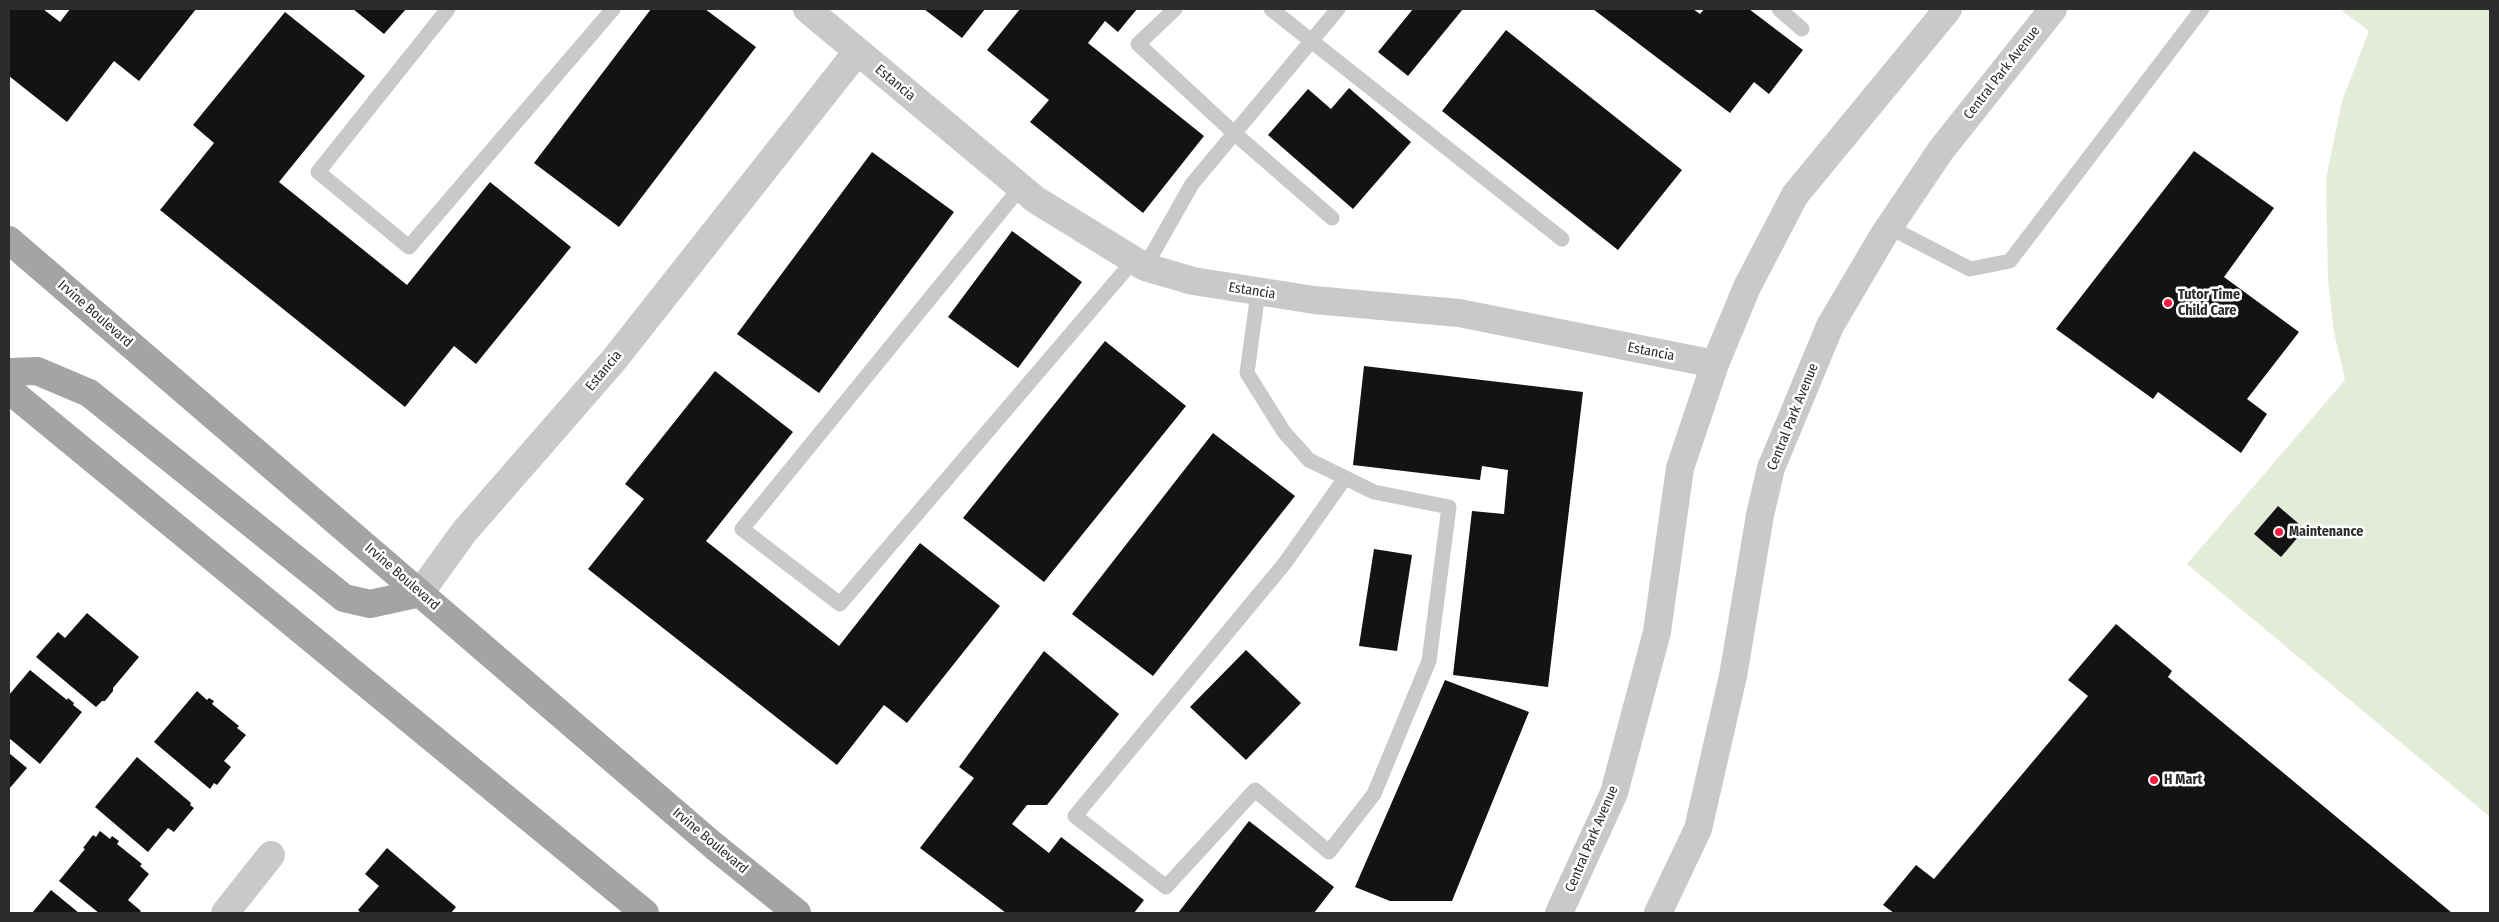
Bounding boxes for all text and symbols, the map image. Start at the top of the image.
street label: Central Park Avenue [1960,23,2044,123]
street label: Estancia [871,61,919,105]
street label: Irvine Boulevard [54,277,136,351]
street label: Estancia [1227,279,1277,303]
place label: Tutor Time Child Care [2178,287,2240,320]
marker: Tutor Time Child Care [2162,297,2174,309]
street label: Estancia [1626,339,1676,365]
street label: Estancia [582,347,626,395]
street label: Central Park Avenue [1764,361,1822,473]
place label: Maintenance [2289,524,2363,540]
marker: Maintenance [2273,526,2285,538]
street label: Irvine Boulevard [361,540,443,614]
place label: H Mart [2164,772,2202,788]
marker: H Mart [2148,774,2160,786]
street label: Central Park Avenue [1562,783,1622,895]
street label: Irvine Boulevard [669,804,751,878]

